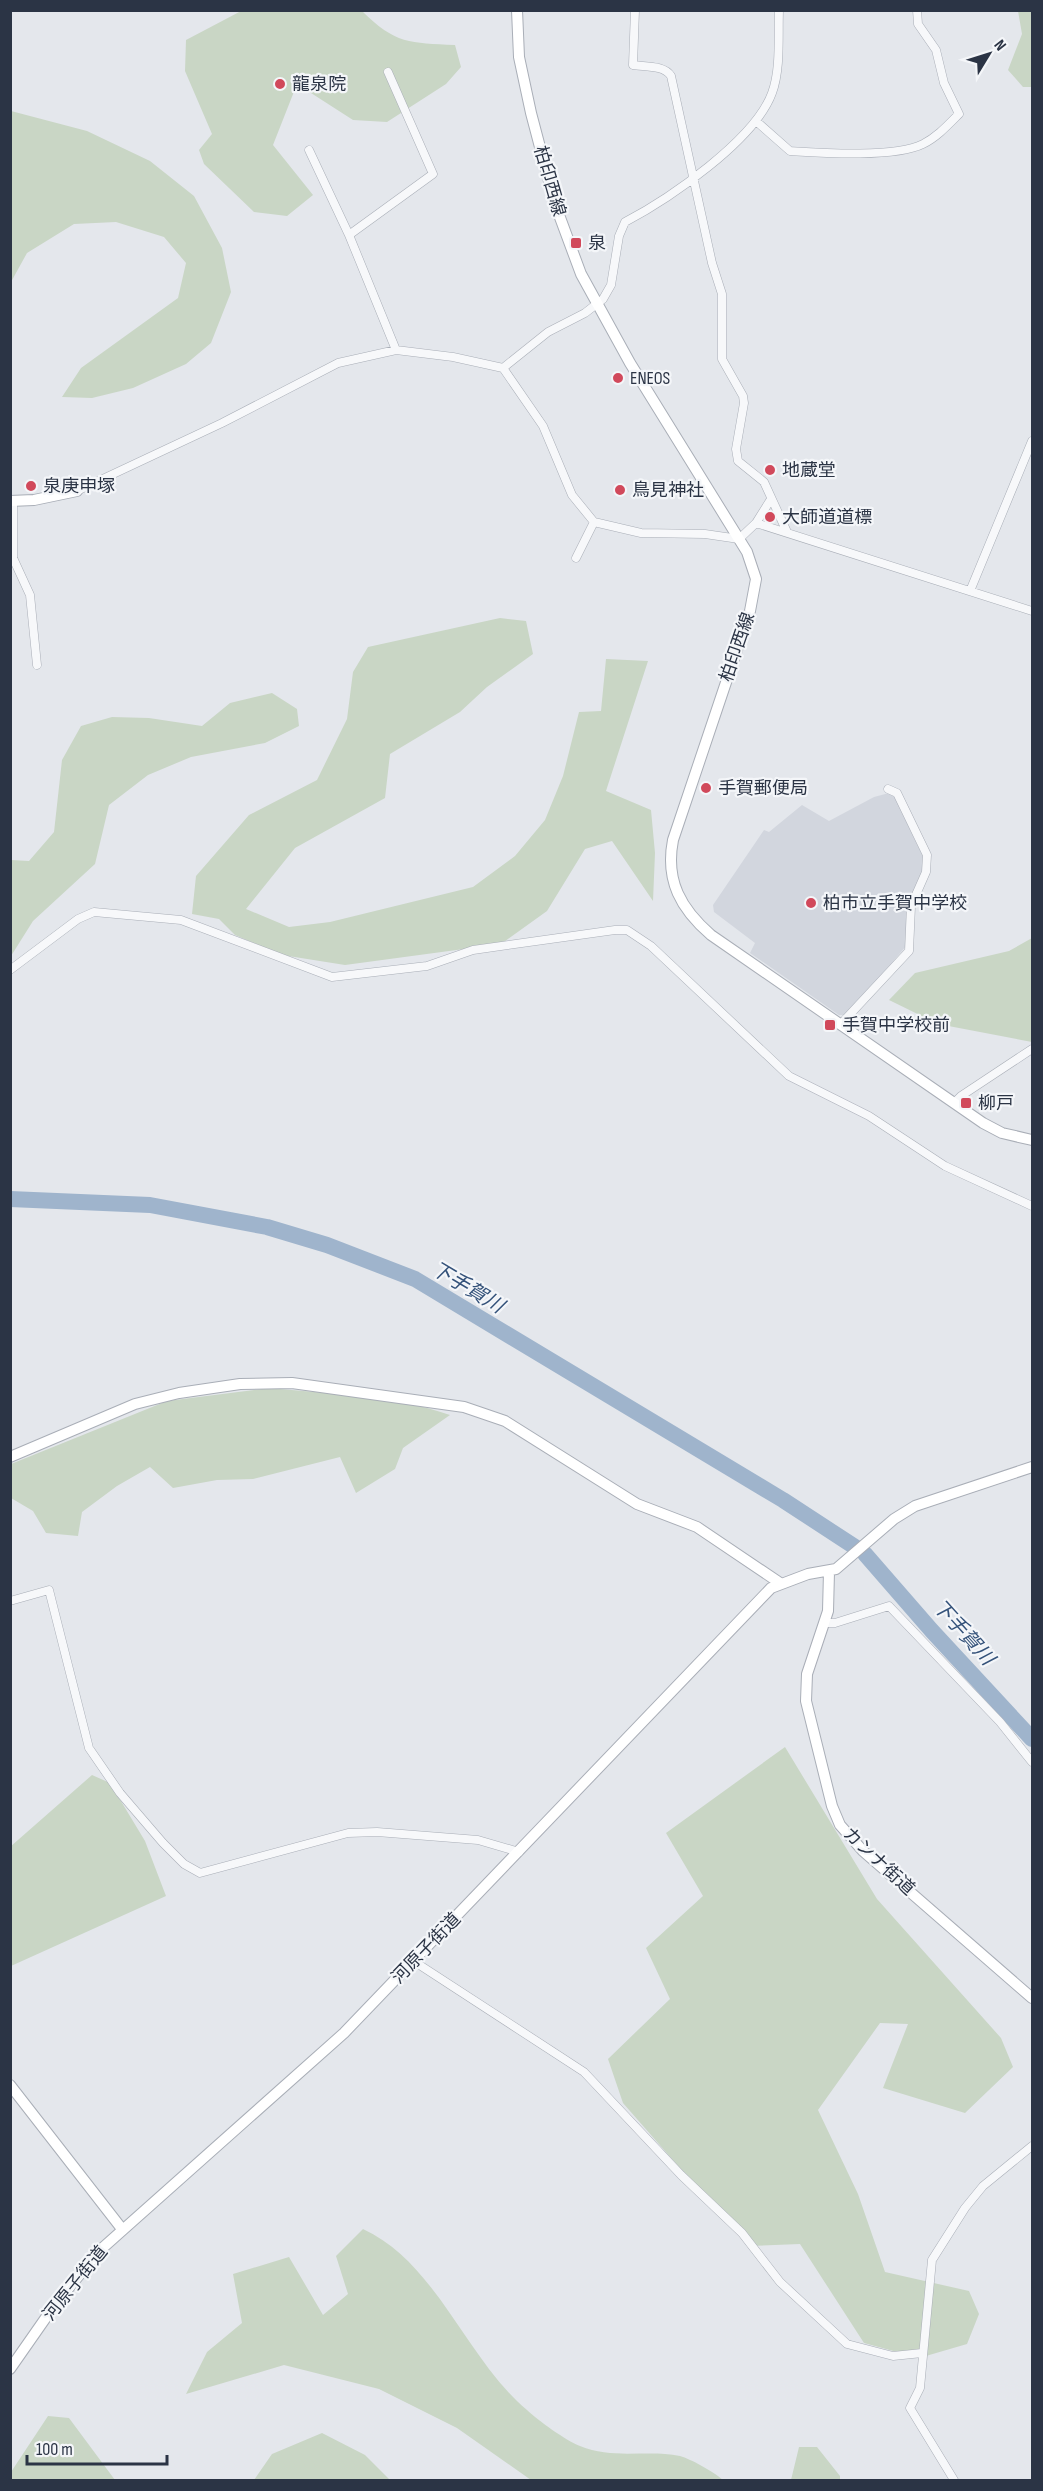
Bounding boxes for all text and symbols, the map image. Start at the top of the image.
north arrow [959,24,1019,84]
text: N [990,36,1010,55]
place label: 龍泉院 [292,74,346,95]
marker: 龍泉院 [273,77,287,91]
street label: 柏印西線 [530,144,570,219]
place label: 泉 [588,233,606,254]
marker: 泉 [569,236,583,250]
place label: ENEOS [630,368,671,389]
marker: ENEOS [611,371,625,385]
place label: 地蔵堂 [782,460,836,481]
marker: 地蔵堂 [763,463,777,477]
place label: 泉庚申塚 [43,476,115,497]
marker: 泉庚申塚 [24,479,38,493]
place label: 鳥見神社 [632,480,704,501]
marker: 鳥見神社 [613,483,627,497]
place label: 大師道道標 [782,507,872,528]
marker: 大師道道標 [763,510,777,524]
street label: 柏印西線 [716,610,759,685]
place label: 手賀郵便局 [718,778,808,799]
marker: 手賀郵便局 [699,781,713,795]
place label: 柏市立手賀中学校 [823,893,967,914]
marker: 柏市立手賀中学校 [804,896,818,910]
place label: 手賀中学校前 [842,1015,950,1036]
marker: 手賀中学校前 [823,1018,837,1032]
place label: 柳戸 [978,1093,1014,1114]
marker: 柳戸 [959,1096,973,1110]
water label: 下手賀川 [427,1257,510,1320]
water label: 下手賀川 [928,1595,1000,1672]
street label: カンナ街道 [839,1823,919,1900]
street label: 河原子街道 [388,1909,465,1988]
street label: 河原子街道 [39,2242,112,2325]
scale bar [27,2428,166,2466]
text: 100 m [36,2439,73,2460]

